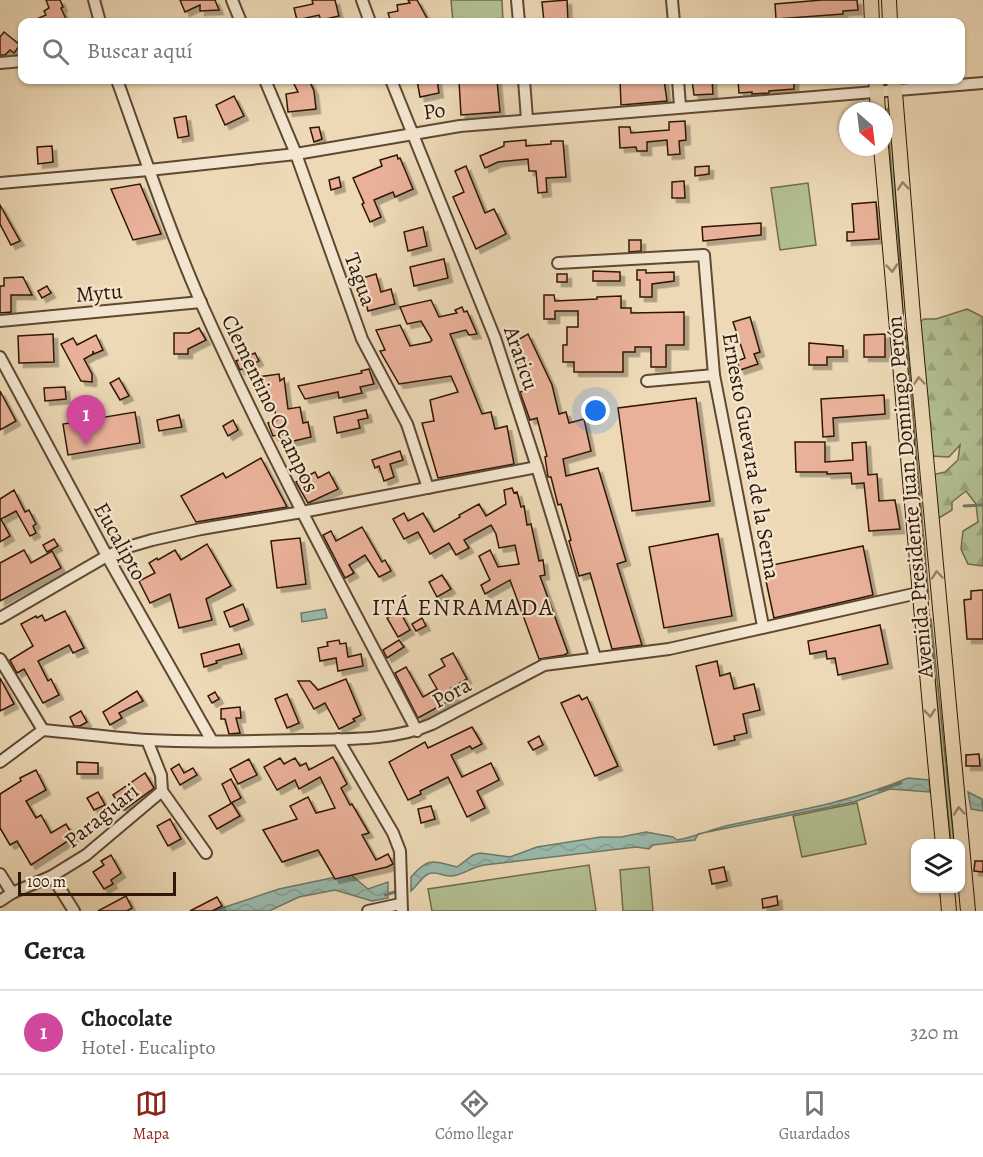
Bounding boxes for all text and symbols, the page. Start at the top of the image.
search box [18,18,965,84]
icon: search [39,35,72,68]
text: Buscar aquí [87,36,193,66]
street label: Po [421,95,447,127]
north arrow [839,102,893,156]
one-way arrow [896,182,909,191]
street label: Tagua [337,249,384,311]
one-way arrow [885,263,898,273]
street label: Mytu [74,276,124,310]
street label: Clementino Ocampos [214,310,326,497]
street label: Avenida Presidente Juan Domingo Perón [879,315,941,680]
street label: Araticu [496,322,546,394]
street label: Ernesto Guevara de la Serna [715,330,788,583]
one-way arrow [913,376,926,385]
pin: 1 [66,396,106,445]
your location [581,396,610,425]
street label: Eucalipto [86,497,154,586]
one-way arrow [931,570,944,579]
district label: ITÁ ENRAMADA [372,591,554,623]
street label: Pora [426,670,477,716]
one-way arrow [923,709,936,718]
street label: Paraguari [58,776,145,855]
one-way arrow [953,806,966,815]
map controls [911,839,965,893]
button: layers [911,839,965,893]
scale bar [18,869,176,896]
text: 100 m [27,871,66,893]
text: Cerca [24,933,86,968]
text: Chocolate [81,1004,172,1034]
text: 1 [40,1019,47,1046]
text: 320 m [910,1019,959,1046]
text: Hotel · Eucalipto [81,1034,215,1061]
tab: Mapa [133,1087,170,1145]
tab: Cómo llegar [435,1087,513,1145]
tab: Guardados [779,1087,850,1145]

